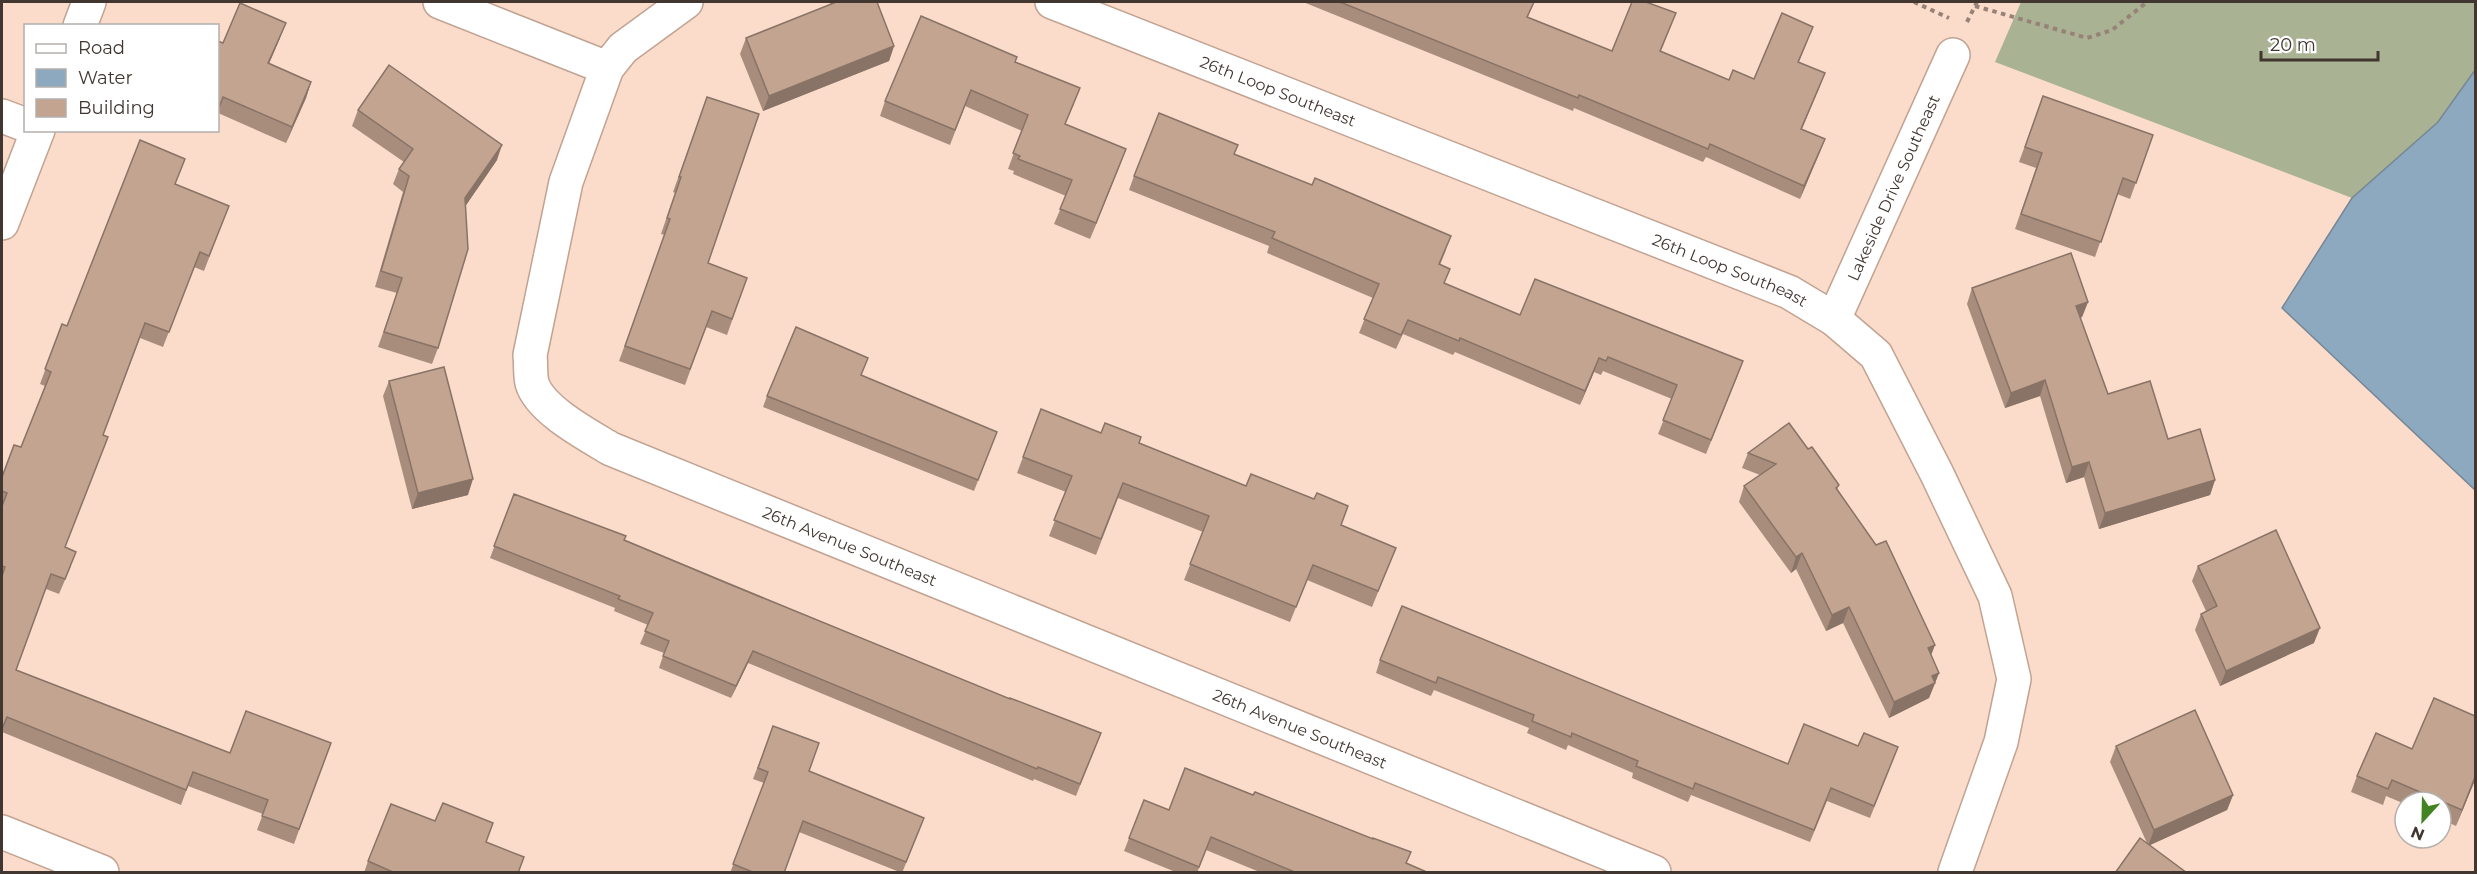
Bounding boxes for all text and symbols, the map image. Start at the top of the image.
legend [24,24,219,132]
scale bar [2261,24,2378,62]
text: 20 m [2270,34,2316,56]
text: Road [78,37,125,59]
street label: 26th Loop Southeast [1197,52,1359,131]
text: Water [78,67,133,89]
street label: Lakeside Drive Southeast [1843,91,1944,284]
text: Building [78,97,155,119]
street label: 26th Loop Southeast [1649,230,1811,311]
street label: 26th Avenue Southeast [760,502,940,590]
street label: 26th Avenue Southeast [1210,685,1390,773]
north arrow [2393,790,2453,850]
text: N [2408,822,2427,845]

